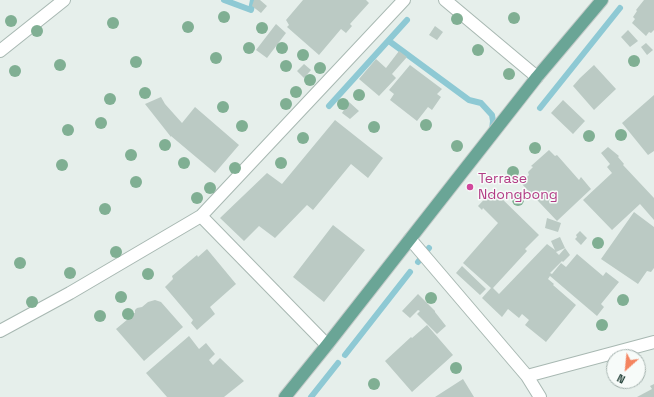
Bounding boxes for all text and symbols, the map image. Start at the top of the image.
place label: Terrase Ndongbong [478,171,558,204]
marker: Terrase Ndongbong [465,182,475,192]
north arrow [606,349,646,389]
text: N [615,371,627,387]

